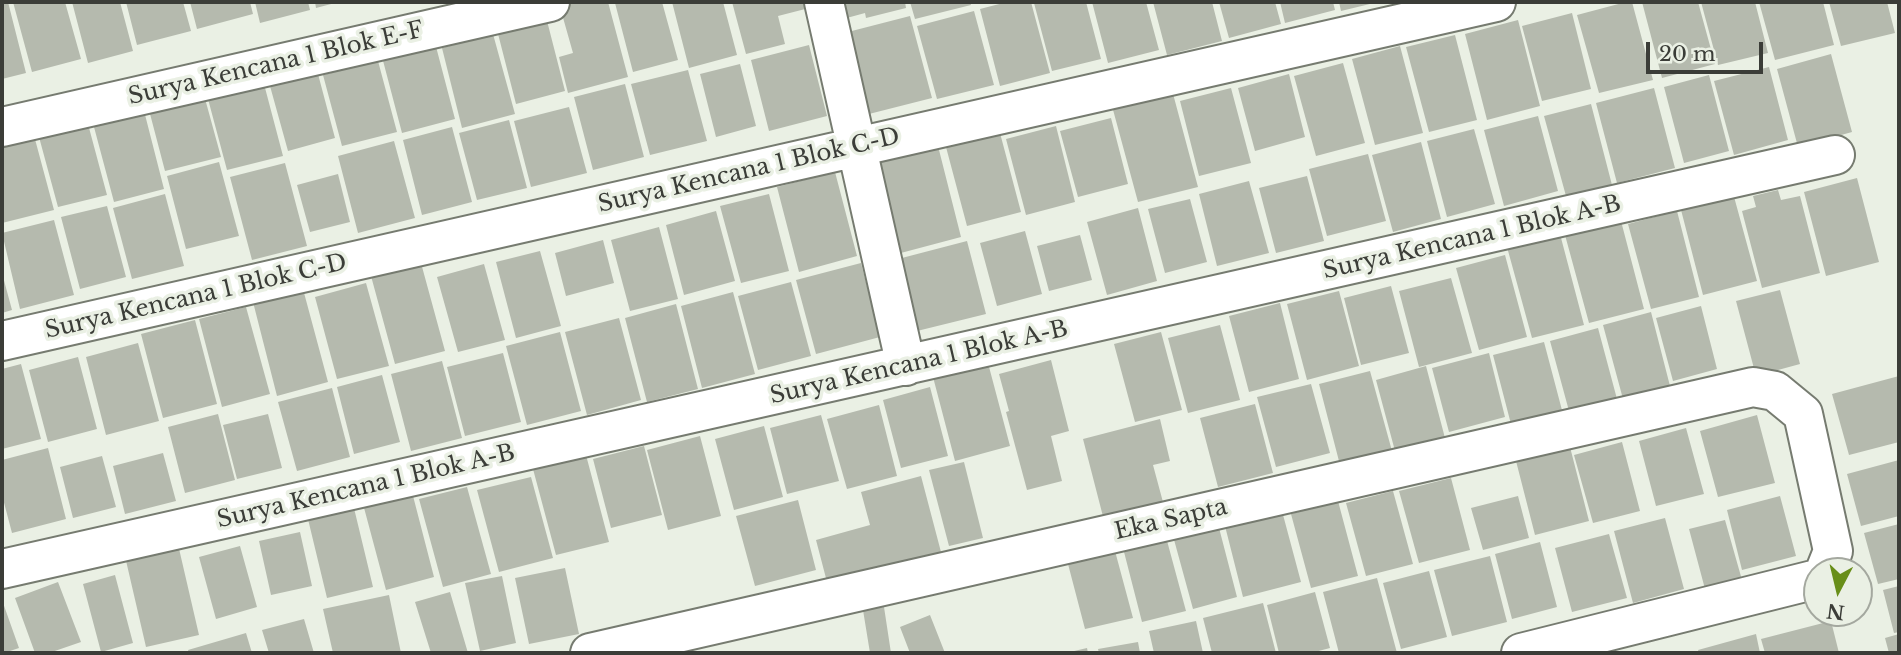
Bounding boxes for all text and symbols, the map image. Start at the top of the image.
street label: Surya Kencana 1 Blok E-F [126,17,426,111]
scale bar [1649,28,1766,72]
text: 20 m [1659,41,1716,67]
street label: Surya Kencana 1 Blok C-D [596,123,902,219]
street label: Surya Kencana 1 Blok A-B [1320,190,1624,286]
street label: Surya Kencana 1 Blok C-D [43,249,349,345]
street label: Surya Kencana 1 Blok A-B [767,315,1071,411]
street label: Surya Kencana 1 Blok A-B [214,439,518,535]
street label: Eka Sapta [1112,494,1230,546]
north arrow [1803,557,1873,627]
text: N [1825,599,1846,624]

